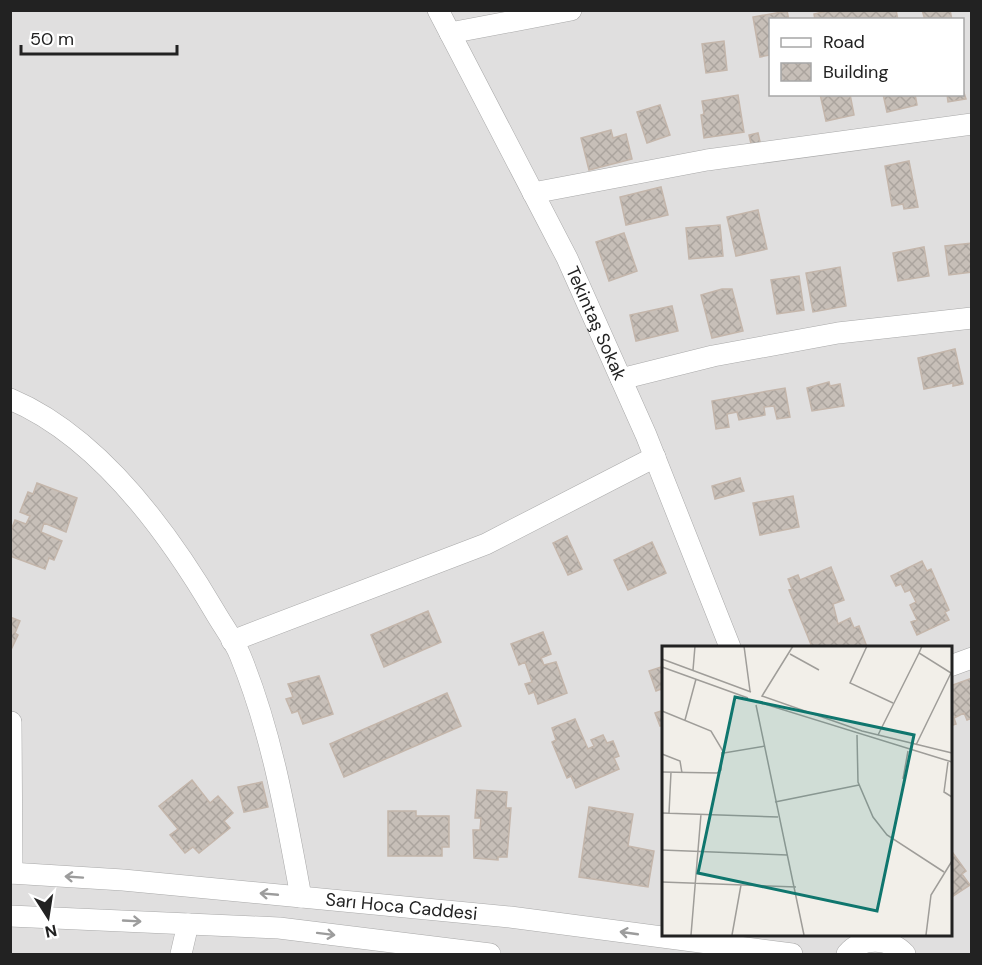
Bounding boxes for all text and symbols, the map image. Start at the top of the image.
scale bar [21,18,177,56]
legend [769,18,964,96]
text: 50 m [30,27,74,51]
text: Road [823,30,865,54]
text: Building [823,60,888,84]
street label: Tekintaş Sokak [560,263,632,384]
inset map [662,646,952,935]
one-way arrow [65,871,85,882]
north arrow [18,887,78,947]
street label: Sarı Hoca Caddesi [324,887,479,926]
one-way arrow [259,888,279,899]
one-way arrow [121,916,141,927]
text: N [43,920,59,943]
one-way arrow [620,927,640,938]
one-way arrow [316,929,336,940]

